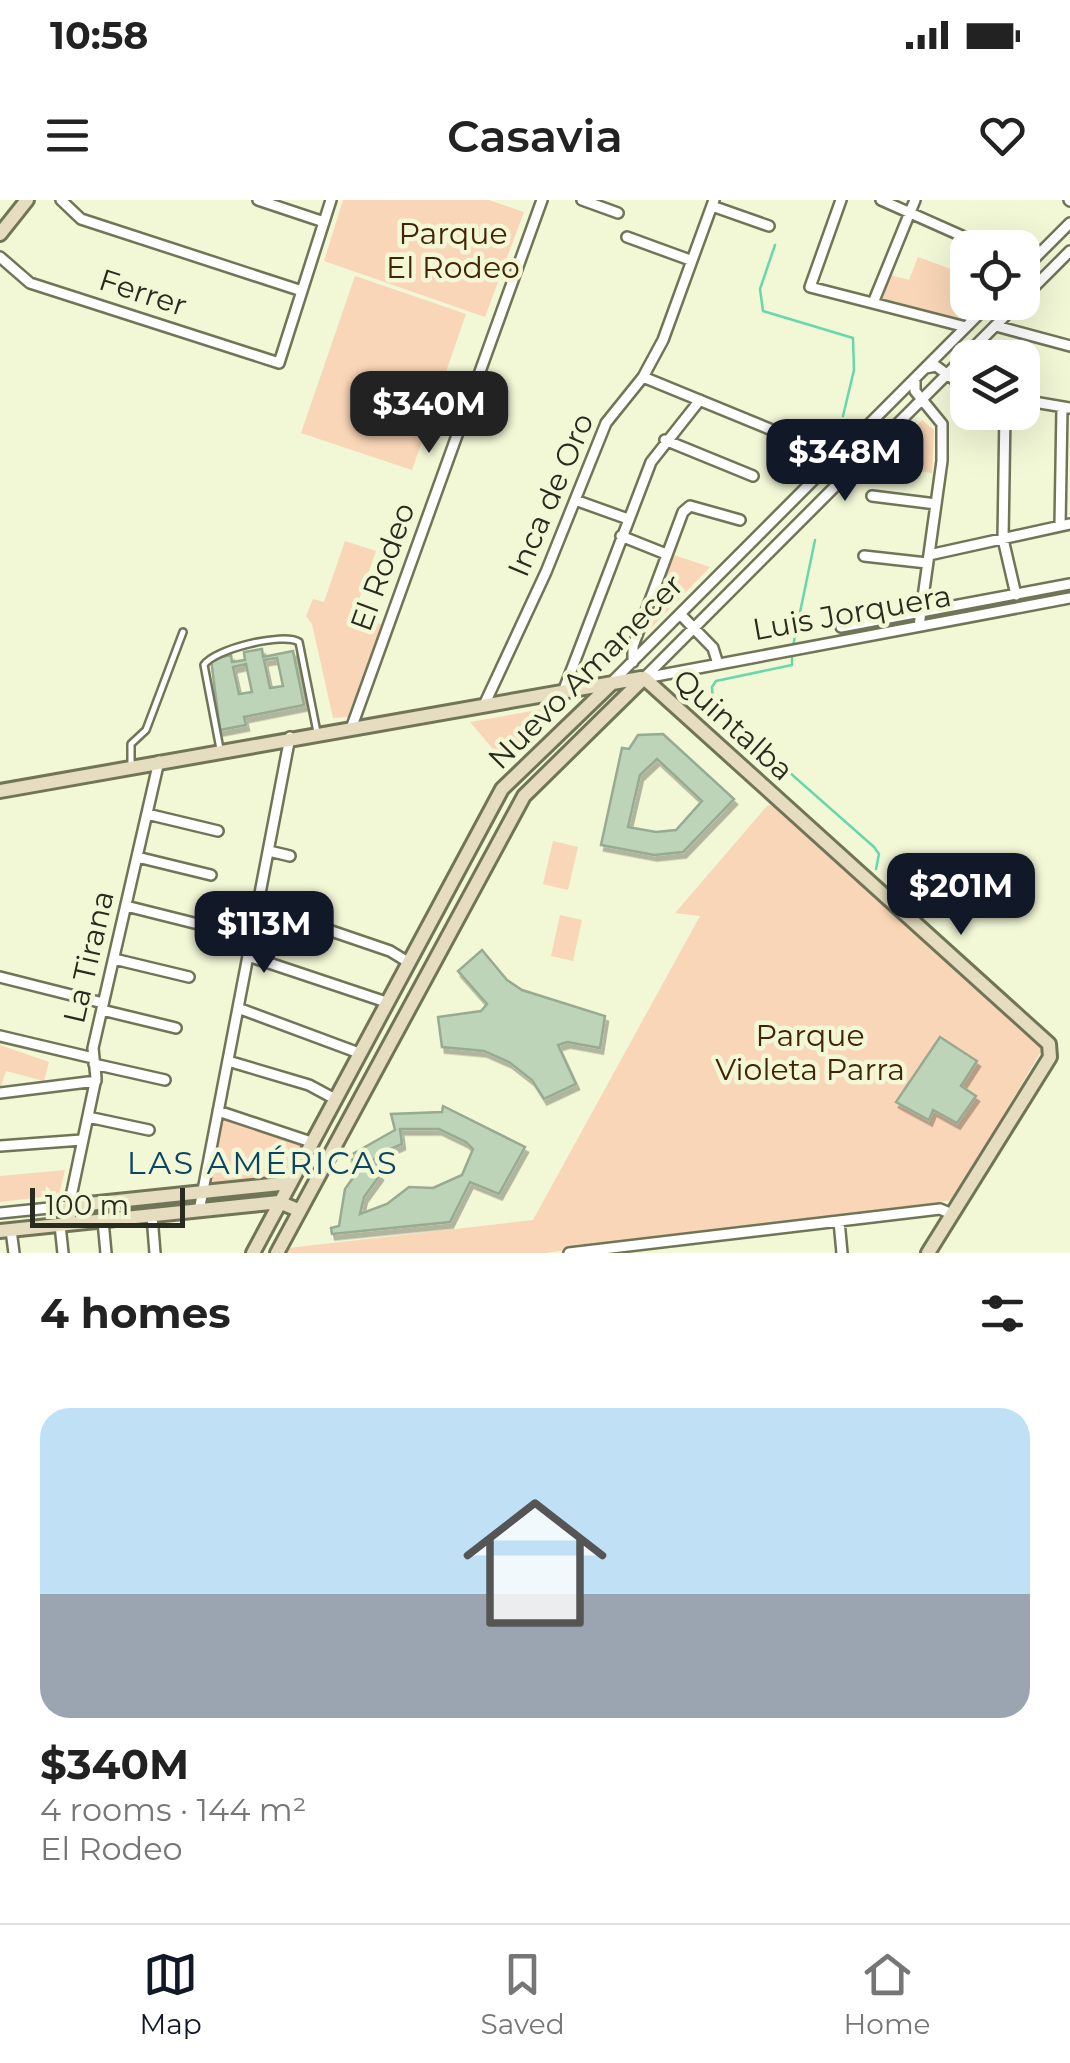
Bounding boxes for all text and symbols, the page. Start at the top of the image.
text: 10:58 [50,12,148,59]
icon: menu [40,108,95,163]
text: Casavia [447,108,623,163]
icon: heart [975,108,1030,163]
park label: Parque El Rodeo [386,215,520,286]
map controls [950,230,1040,430]
button: locate [950,230,1040,320]
street label: Ferrer [95,261,192,324]
button: layers [950,340,1040,430]
pin: $340M [359,371,499,456]
text: $340M [372,384,486,423]
street label: Inca de Oro [500,408,602,582]
pin: $348M [775,419,915,504]
text: $348M [788,432,902,471]
street label: El Rodeo [342,498,423,636]
street label: Nuevo Amanecer [480,566,691,777]
street label: Luis Jorquera [750,577,954,648]
street label: Quintalba [666,661,801,788]
pin: $201M [891,853,1031,938]
text: $201M [909,866,1013,905]
street label: La Tirana [55,887,122,1027]
pin: $113M [194,891,334,976]
text: $113M [217,904,311,943]
park label: Parque Violeta Parra [715,1017,905,1088]
district label: LAS AMÉRICAS [127,1143,399,1182]
scale bar [30,1183,185,1228]
text: 100 m [45,1188,129,1222]
icon: filters [975,1286,1030,1341]
text: 4 homes [40,1287,231,1339]
icon: home [445,1473,625,1653]
text: $340M [40,1738,189,1790]
text: 4 rooms · 144 m² [40,1790,306,1829]
text: El Rodeo [40,1829,183,1868]
tab: Map [139,1947,202,2041]
tab: Saved [481,1947,565,2041]
tab: Home [844,1947,931,2041]

